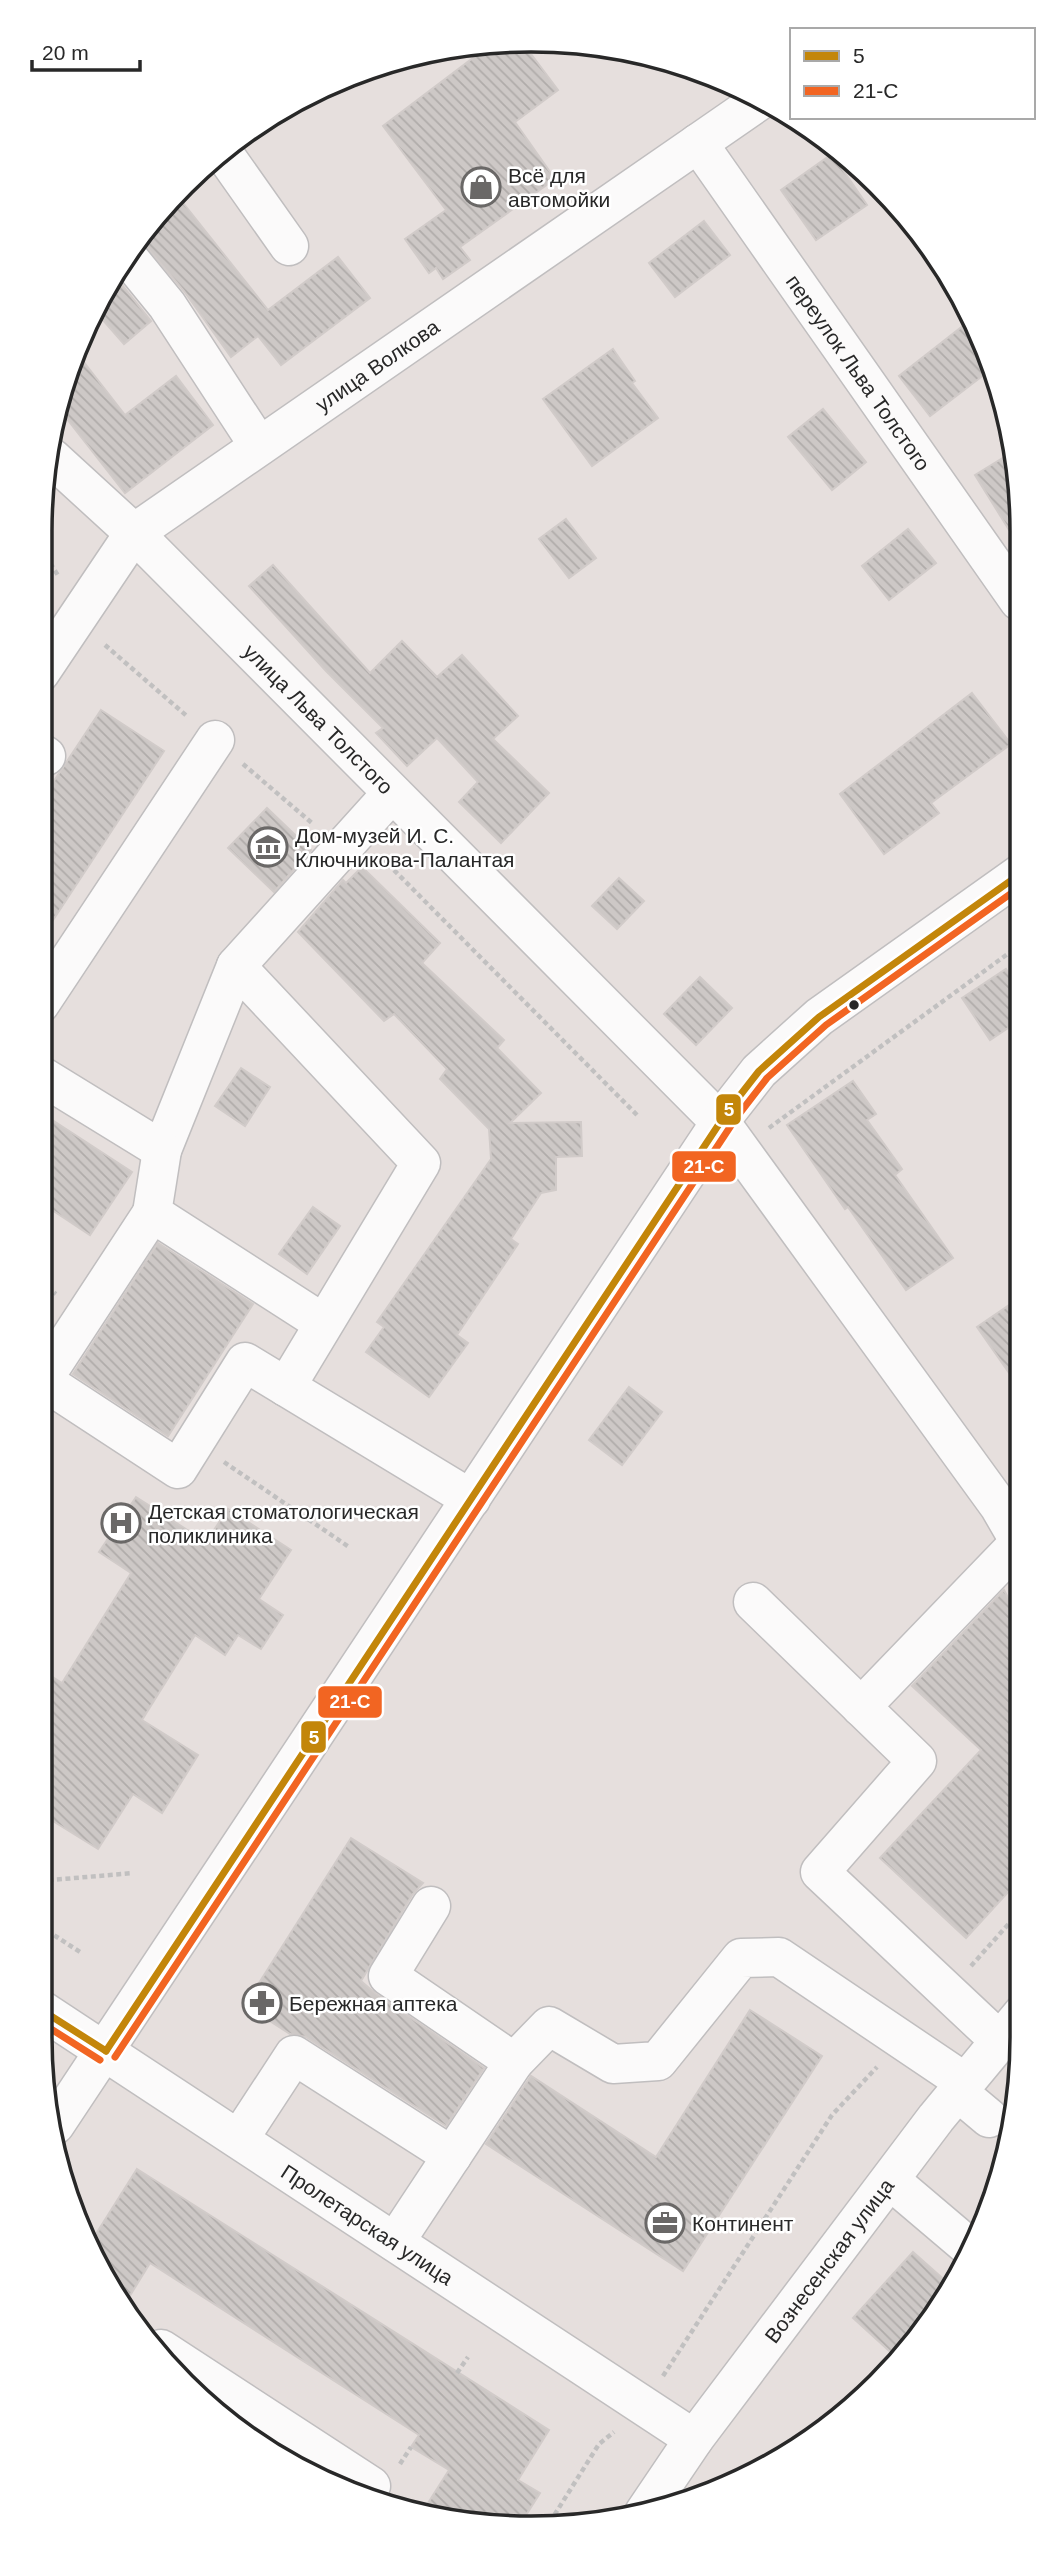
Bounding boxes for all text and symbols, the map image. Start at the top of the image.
scale bar [32,28,140,72]
legend [790,28,1035,119]
text: 20 m [42,41,89,64]
text: 5 [853,44,865,67]
text: 21-С [853,79,899,102]
place label: Всё для автомойки [508,164,610,211]
shop icon: Всё для автомойки [460,166,502,208]
street label: переулок Льва Толстого [782,270,935,475]
street label: улица Волкова [311,314,443,416]
street label: улица Льва Толстого [239,639,398,798]
place label: Дом-музей И. С. Ключникова-Палантая [295,824,514,871]
museum icon: Дом-музей И. С. Ключникова-Палантая [247,826,289,868]
unlabelled marker [847,998,861,1012]
line badge: 5 [715,1093,742,1126]
text: 5 [724,1099,735,1120]
line badge: 21-С [671,1150,737,1183]
text: 21-С [683,1156,725,1177]
place label: Детская стоматологическая поликлиника [148,1500,419,1547]
hospital icon: Детская стоматологическая поликлиника [100,1502,142,1544]
line badge: 21-С [317,1685,383,1719]
text: 21-С [329,1691,371,1712]
line badge: 5 [300,1720,327,1754]
text: 5 [309,1727,320,1748]
pharmacy icon: Бережная аптека [241,1982,283,2024]
place label: Бережная аптека [289,1992,458,2015]
street label: Пролетарская улица [277,2160,458,2289]
street label: Вознесенская улица [760,2174,898,2347]
office icon: Континент [644,2202,686,2244]
place label: Континент [692,2212,794,2235]

